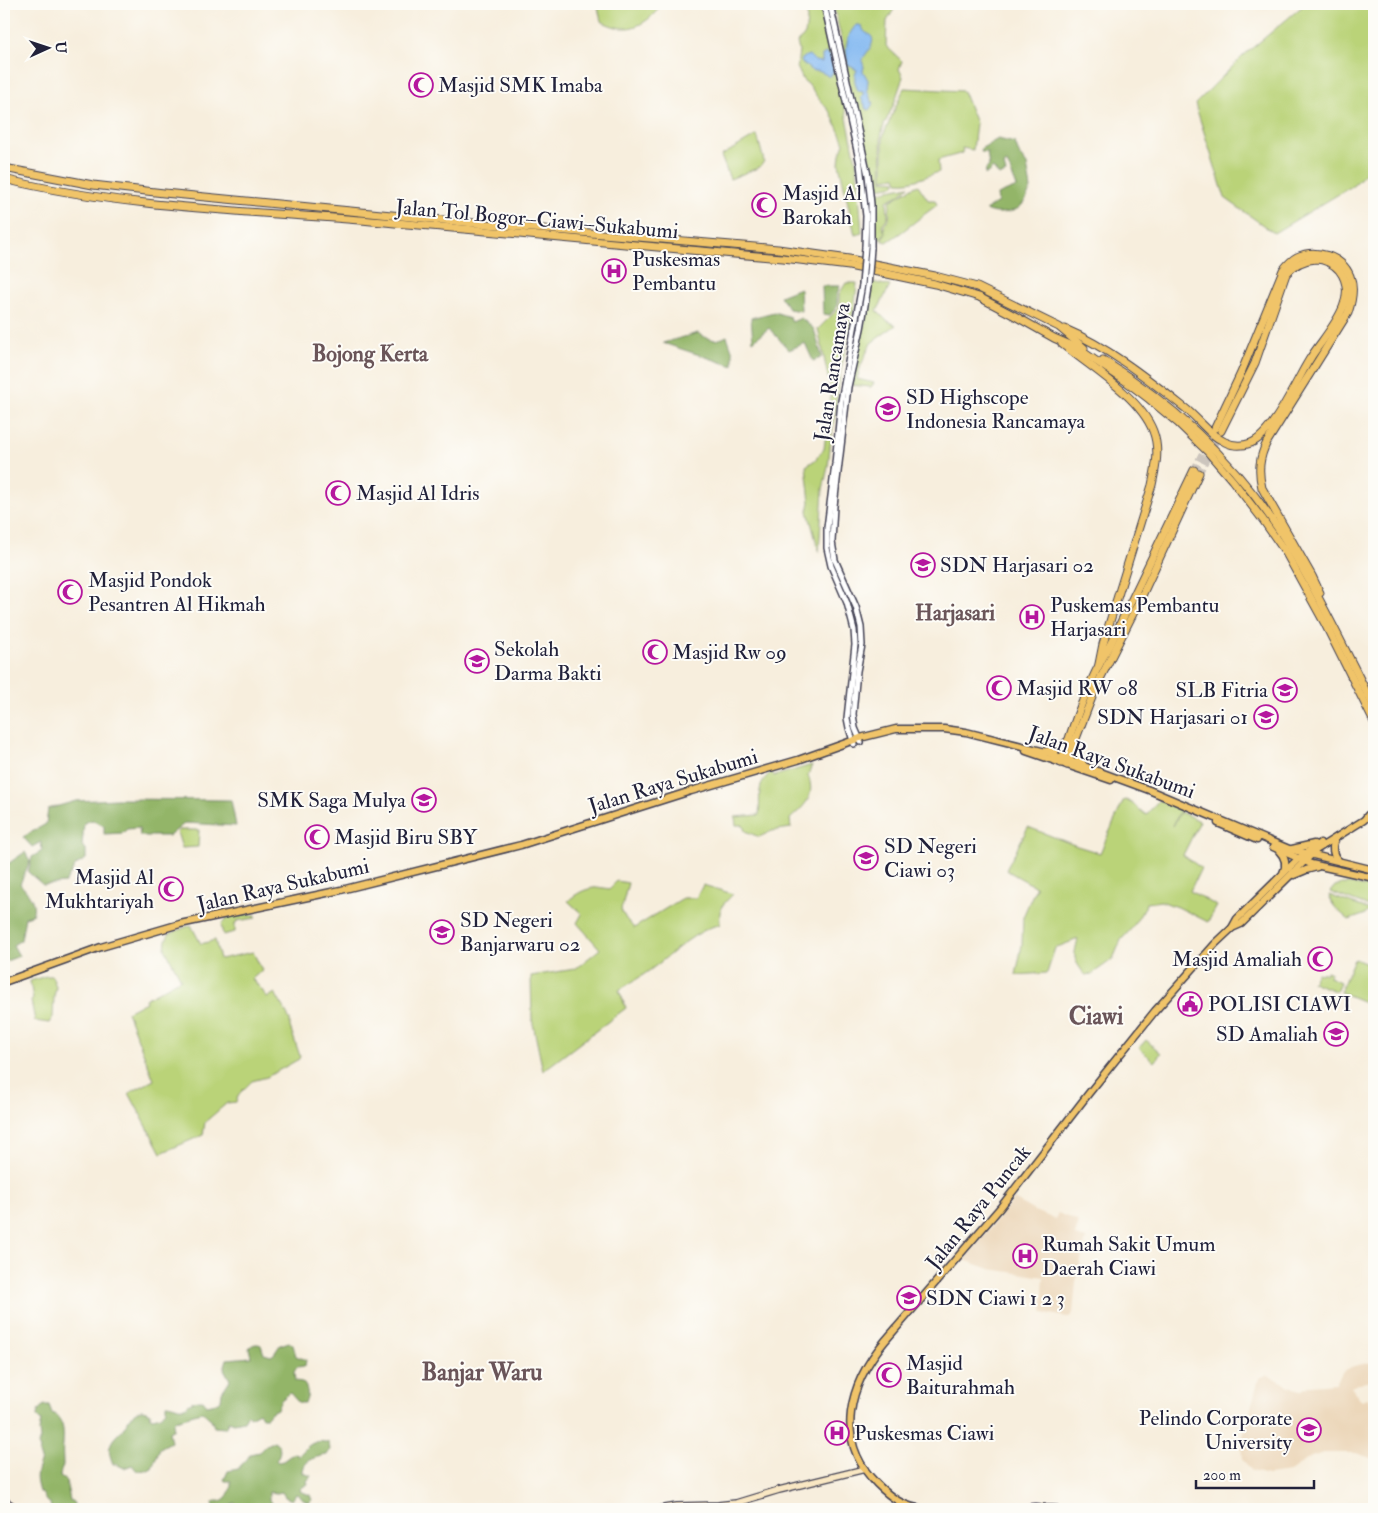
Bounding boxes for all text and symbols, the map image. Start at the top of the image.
north arrow [22,22,72,72]
text: U [52,41,69,54]
mosque icon: Masjid SMK Imaba [408,72,434,98]
place label: Masjid SMK Imaba [438,72,603,99]
place label: Masjid Al Barokah [782,180,862,231]
mosque icon: Masjid Al Barokah [751,192,777,218]
street label: Jalan Tol Bogor–Ciawi–Sukabumi [393,194,680,245]
place label: Puskesmas Pembantu [632,246,720,297]
hospital icon: Puskesmas Pembantu [601,258,627,284]
street label: Jalan Rancamaya [808,300,857,444]
district label: Bojong Kerta [312,340,429,369]
place label: SD Highscope Indonesia Rancamaya [906,384,1086,435]
school or university icon: SD Highscope Indonesia Rancamaya [875,396,901,422]
mosque icon: Masjid Al Idris [325,480,351,506]
place label: Masjid Al Idris [356,480,480,507]
school or university icon: SDN Harjasari 02 [910,552,936,578]
place label: SDN Harjasari 02 [940,552,1094,579]
place label: Masjid Pondok Pesantren Al Hikmah [88,567,266,618]
mosque icon: Masjid Pondok Pesantren Al Hikmah [57,579,83,605]
place label: Puskemas Pembantu Harjasari [1050,592,1220,643]
district label: Harjasari [915,599,995,627]
hospital icon: Puskemas Pembantu Harjasari [1019,604,1045,630]
place label: Sekolah Darma Bakti [494,636,602,687]
mosque icon: Masjid Rw 09 [642,639,668,665]
place label: Masjid Rw 09 [672,639,787,666]
school or university icon: Sekolah Darma Bakti [464,648,490,674]
mosque icon: Masjid RW 08 [986,675,1012,701]
place label: Masjid RW 08 [1016,675,1138,702]
place label: SLB Fitria [1176,677,1268,704]
school or university icon: SLB Fitria [1272,677,1298,703]
place label: SDN Harjasari 01 [1097,704,1248,731]
school or university icon: SDN Harjasari 01 [1253,704,1279,730]
street label: Jalan Raya Sukabumi [1024,719,1199,805]
street label: Jalan Raya Sukabumi [584,743,761,820]
place label: SMK Saga Mulya [257,787,406,814]
school or university icon: SMK Saga Mulya [411,787,437,813]
mosque icon: Masjid Biru SBY [304,824,330,850]
place label: Masjid Biru SBY [334,824,478,851]
place label: SD Negeri Ciawi 03 [884,833,977,884]
school or university icon: SD Negeri Ciawi 03 [853,845,879,871]
street label: Jalan Raya Sukabumi [194,852,372,919]
place label: Masjid Al Mukhtariyah [45,864,155,915]
mosque icon: Masjid Al Mukhtariyah [158,876,184,902]
place label: SD Negeri Banjarwaru 02 [460,907,581,958]
school or university icon: SD Negeri Banjarwaru 02 [429,919,455,945]
place label: Masjid Amaliah [1172,946,1302,973]
mosque icon: Masjid Amaliah [1307,946,1333,972]
public building icon: POLISI CIAWI [1177,991,1203,1017]
place label: POLISI CIAWI [1208,991,1351,1018]
district label: Ciawi [1069,1001,1124,1032]
place label: SD Amaliah [1216,1021,1318,1048]
school or university icon: SD Amaliah [1323,1021,1349,1047]
street label: Jalan Raya Puncak [919,1139,1037,1276]
place label: Rumah Sakit Umum Daerah Ciawi [1042,1231,1215,1282]
hospital icon: Rumah Sakit Umum Daerah Ciawi [1012,1243,1038,1269]
school or university icon: SDN Ciawi 1 2 3 [896,1285,922,1311]
place label: SDN Ciawi 1 2 3 [926,1285,1065,1312]
place label: Masjid Baiturahmah [906,1350,1015,1401]
district label: Banjar Waru [422,1357,543,1388]
mosque icon: Masjid Baiturahmah [876,1362,902,1388]
place label: Pelindo Corporate University [1139,1405,1293,1456]
school or university icon: Pelindo Corporate University [1296,1417,1322,1443]
hospital icon: Puskesmas Ciawi [824,1420,850,1446]
place label: Puskesmas Ciawi [854,1420,995,1447]
scale bar [1196,1458,1313,1490]
text: 200 m [1203,1466,1241,1485]

